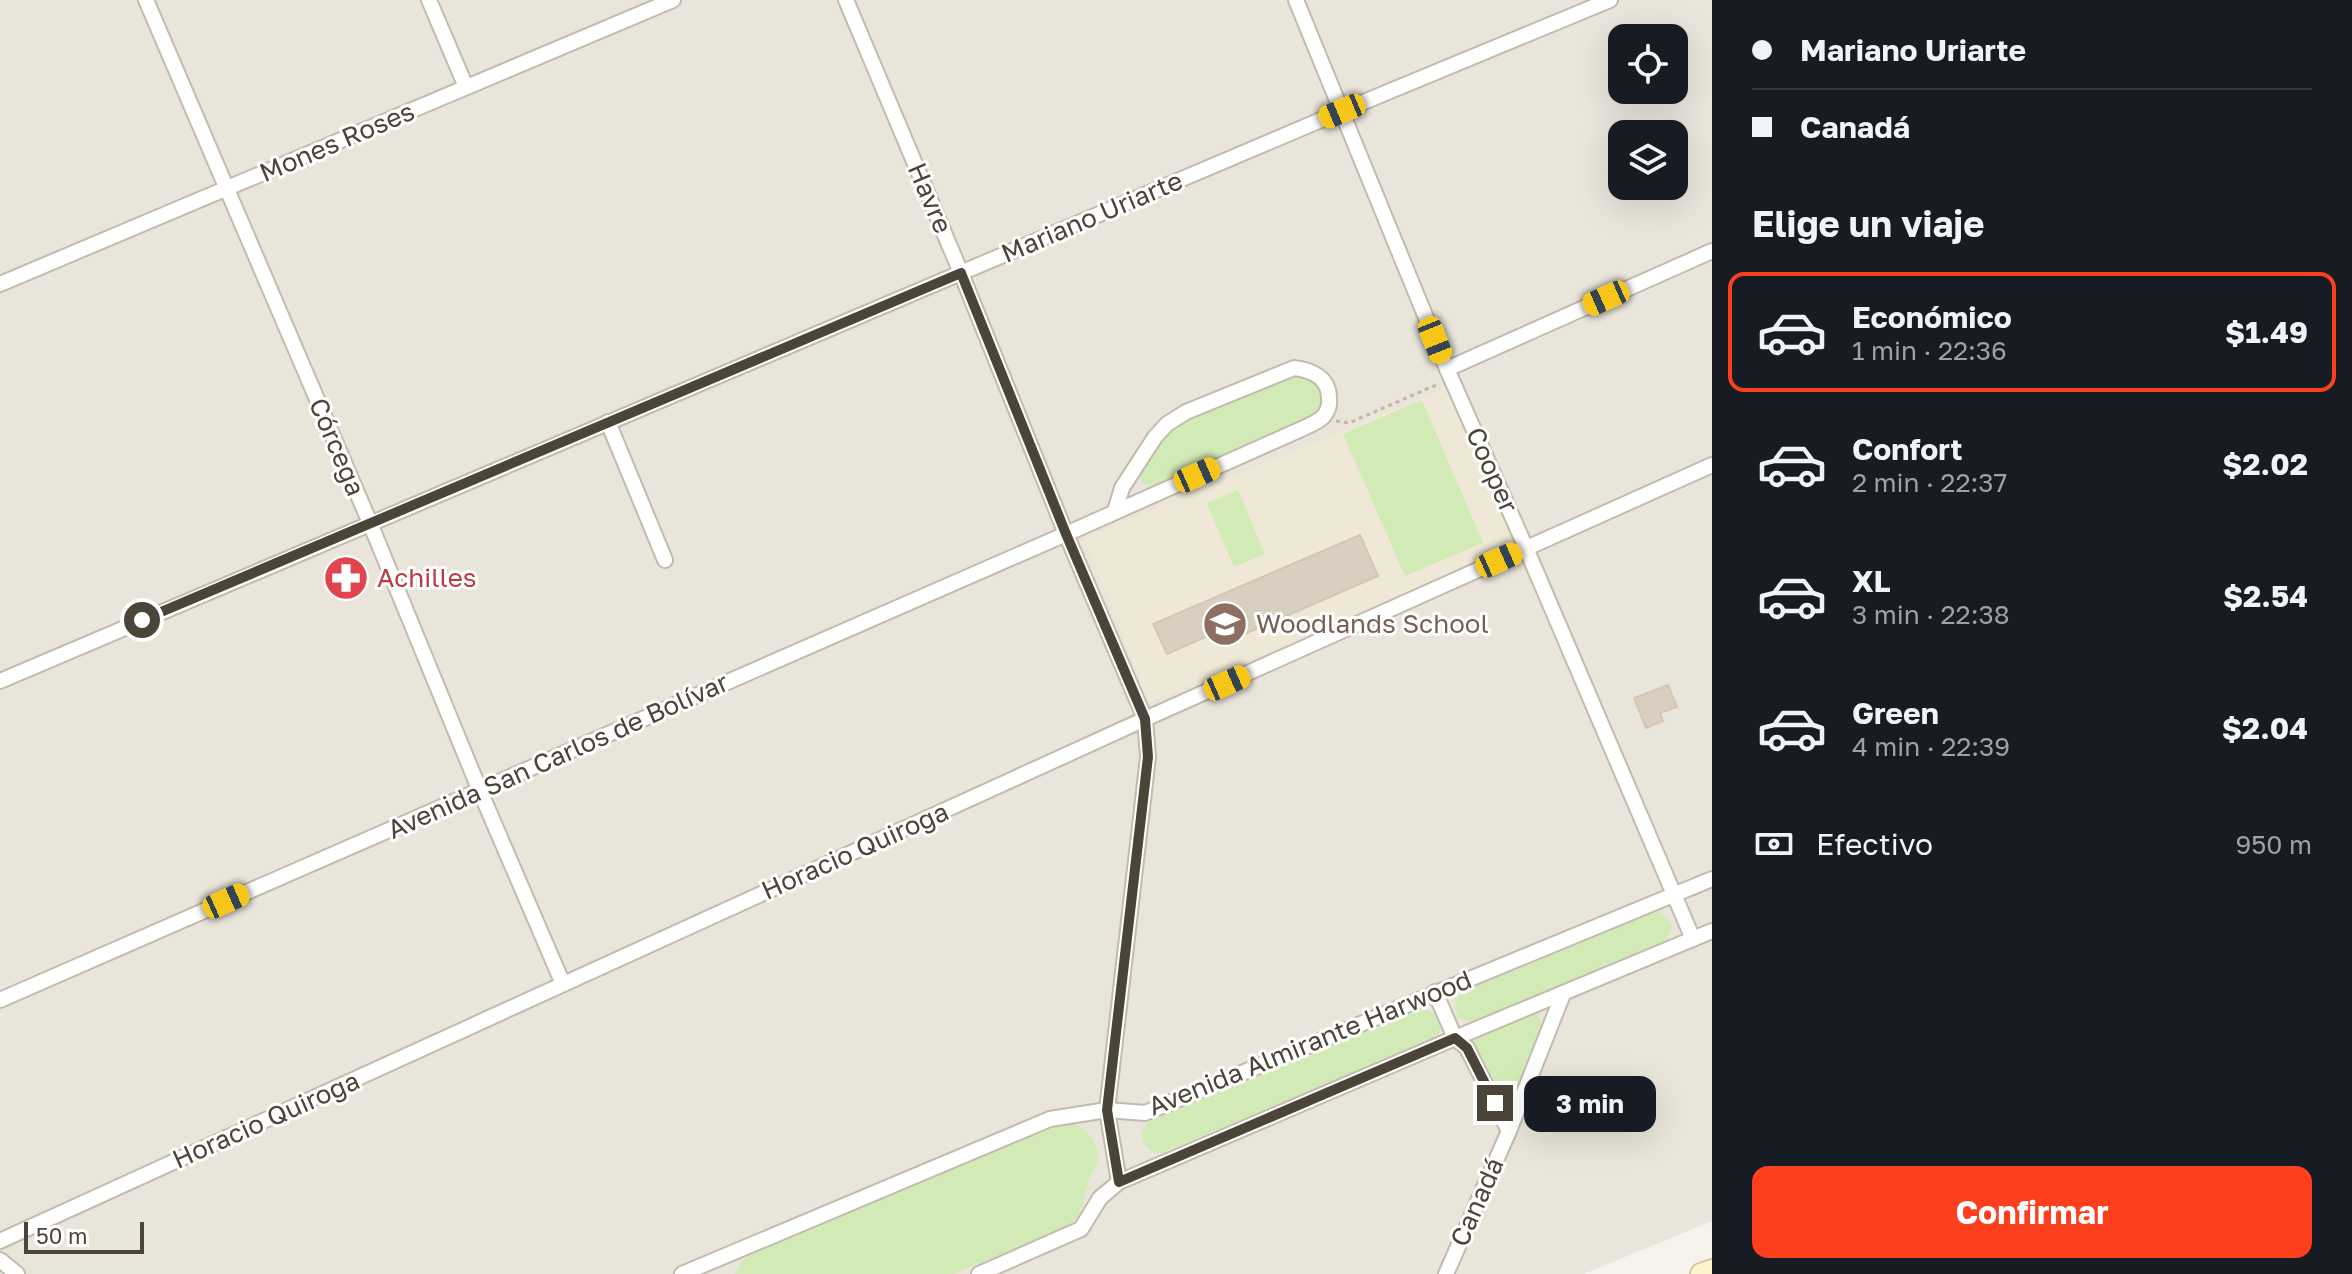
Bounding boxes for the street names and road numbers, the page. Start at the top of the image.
street label: Mones Roses [255,95,419,188]
street label: Havre [902,158,959,238]
street label: Mariano Uriarte [997,164,1187,269]
street label: Córcega [303,393,372,500]
street label: Cooper [1460,422,1525,517]
street label: Avenida San Carlos de Bolívar [383,666,733,845]
street label: Horacio Quiroga [757,795,953,906]
street label: Avenida Almirante Harwood [1144,963,1476,1122]
street label: Horacio Quiroga [168,1064,364,1175]
street label: Canadá [1443,1153,1510,1251]

